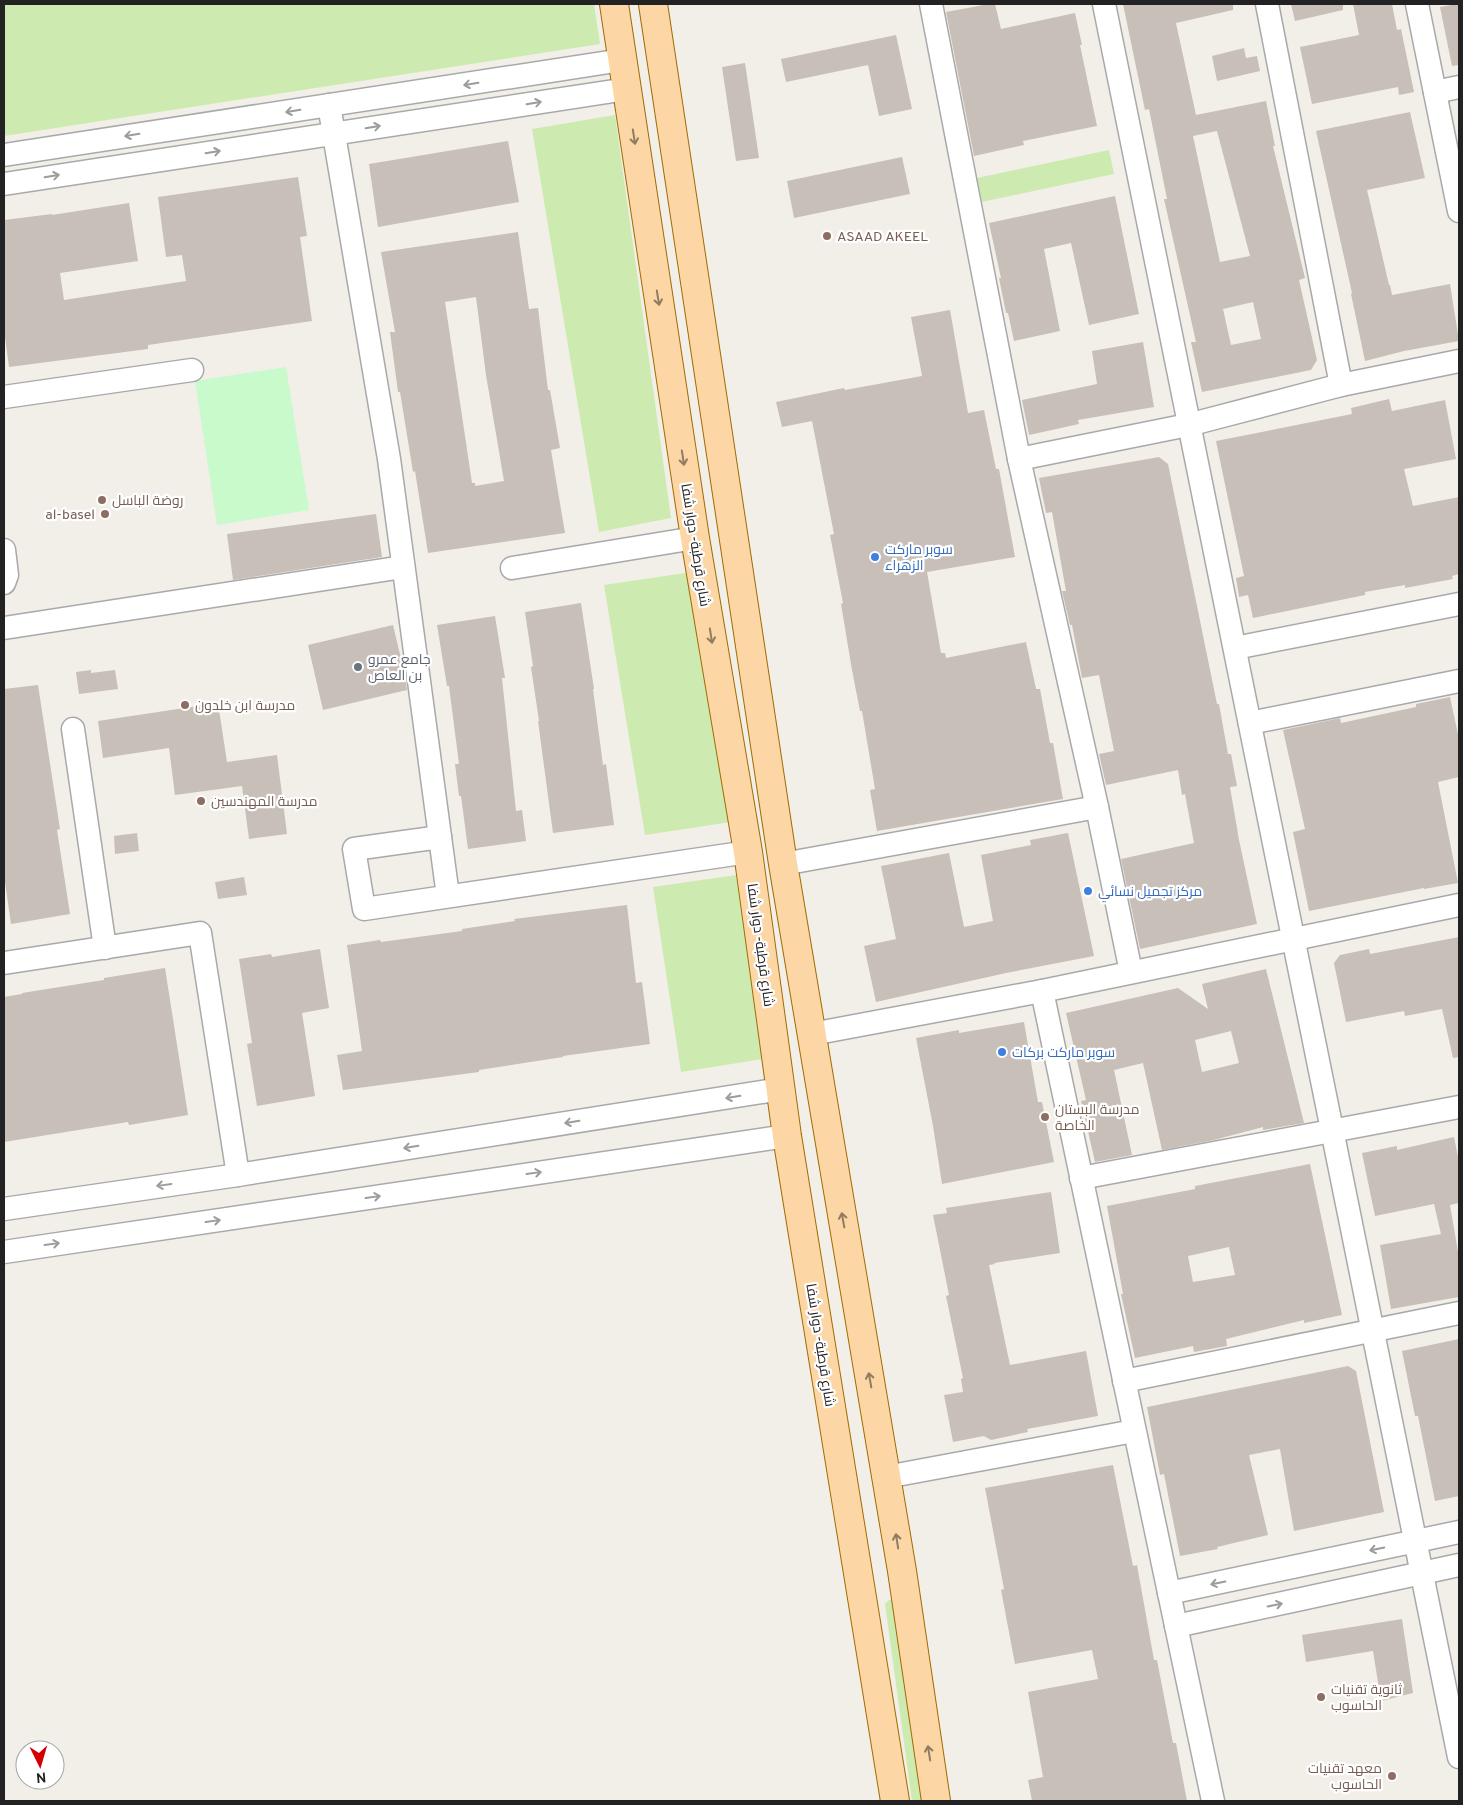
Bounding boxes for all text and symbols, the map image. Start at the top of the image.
one-way arrow [463,79,479,89]
one-way arrow [526,98,542,108]
one-way arrow [285,106,301,116]
one-way arrow [365,122,381,132]
one-way arrow [629,129,639,145]
one-way arrow [124,131,140,141]
one-way arrow [204,147,220,157]
one-way arrow [44,171,60,181]
place label: ASAAD AKEEL [837,229,928,246]
marker: ASAAD AKEEL [821,230,833,242]
one-way arrow [654,289,664,305]
one-way arrow [678,450,688,466]
street label: شارع قرطبة- دوار شفا [676,482,713,608]
place label: روضة الباسل [112,493,183,510]
marker: روضة الباسل [96,494,108,506]
place label: al-basel [45,507,95,524]
marker: al-basel [99,508,111,520]
place label: سوبر ماركت الزهراء [885,542,953,575]
marker: سوبر ماركت الزهراء [869,551,881,563]
one-way arrow [706,628,716,644]
place label: جامع عمرو بن العاص [368,652,431,685]
marker: جامع عمرو بن العاص [352,661,364,673]
place label: مدرسة ابن خلدون [195,698,295,715]
marker: مدرسة ابن خلدون [179,699,191,711]
place label: مدرسة المهندسين [211,794,318,811]
marker: مدرسة المهندسين [195,795,207,807]
street label: شارع قرطبة- دوار شفا [742,882,777,1008]
place label: مركز تجميل نسائي [1098,884,1202,903]
marker: مركز تجميل نسائي [1082,885,1094,897]
place label: سوبر ماركت بركات [1012,1045,1115,1062]
marker: سوبر ماركت بركات [996,1046,1008,1058]
one-way arrow [725,1092,741,1102]
place label: مدرسة البستان الخاصة [1055,1102,1139,1135]
marker: مدرسة البستان الخاصة [1039,1111,1051,1123]
one-way arrow [564,1117,580,1127]
one-way arrow [404,1143,420,1153]
one-way arrow [526,1168,542,1178]
one-way arrow [157,1181,173,1191]
one-way arrow [365,1192,381,1202]
one-way arrow [837,1212,847,1228]
one-way arrow [204,1215,220,1225]
one-way arrow [44,1239,60,1249]
street label: شارع قرطبة- دوار شفا [801,1282,838,1408]
one-way arrow [864,1373,874,1389]
one-way arrow [891,1533,901,1549]
one-way arrow [1370,1545,1386,1554]
one-way arrow [1211,1578,1227,1588]
one-way arrow [1266,1600,1282,1609]
place label: ثانوية تقنيات الحاسوب [1331,1682,1402,1715]
marker: ثانوية تقنيات الحاسوب [1315,1691,1327,1703]
north arrow [15,1740,65,1790]
one-way arrow [924,1745,934,1761]
place label: معهد تقنيات الحاسوب [1308,1761,1382,1794]
text: N [35,1768,47,1785]
marker: معهد تقنيات الحاسوب [1386,1770,1398,1782]

